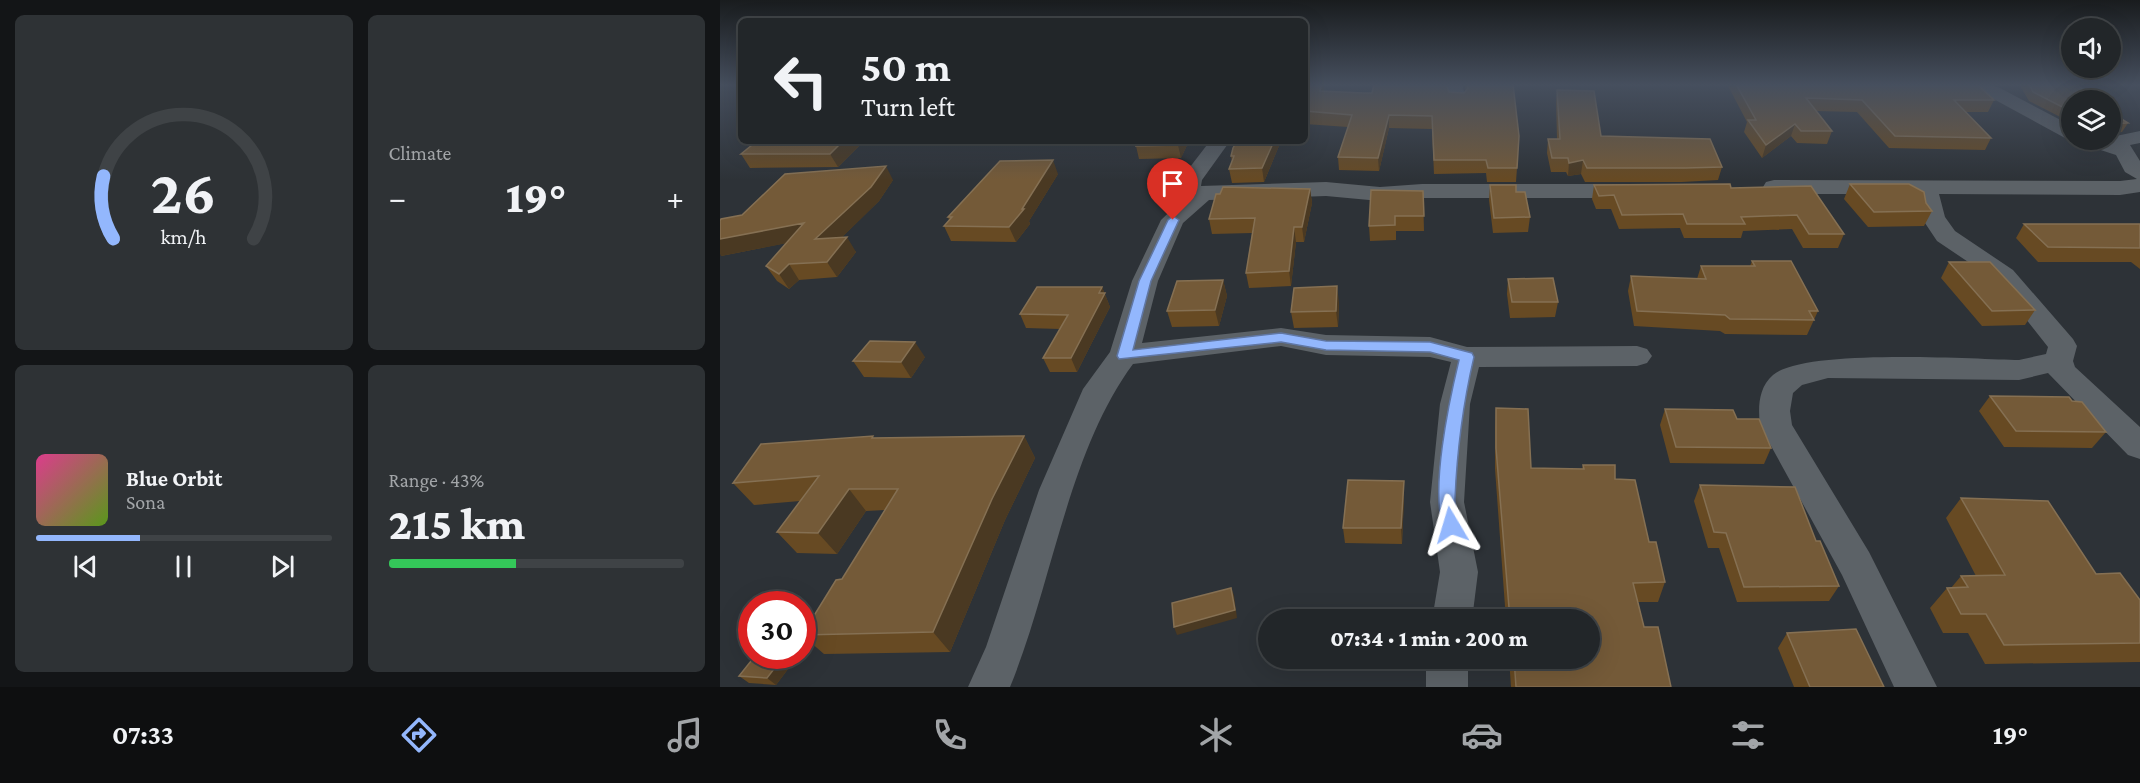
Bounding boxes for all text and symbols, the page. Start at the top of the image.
map controls [2061,18,2121,150]
button: sound [2061,18,2121,78]
icon: left [762,42,840,120]
text: 50 m [861,43,951,90]
button: layers [2061,90,2121,150]
text: Turn left [861,92,955,122]
text: Climate [389,142,451,164]
text: 26 [151,157,217,226]
pin [1147,158,1198,220]
icon: arrive [1156,167,1189,200]
text: 19° [506,172,567,222]
text: − [389,179,406,216]
text: + [667,179,684,216]
text: km/h [161,226,207,250]
text: Blue Orbit [126,466,222,491]
text: Range · 43% [389,469,484,491]
text: Sona [126,491,165,513]
position arrow [1419,493,1483,557]
text: 215 km [389,499,525,549]
icon: previous [69,550,102,583]
icon: pause [167,550,200,583]
icon: next [266,550,299,583]
speed limit sign: 30 [738,591,816,669]
text: 07:34 · 1 min · 200 m [1330,626,1528,651]
icon: directions [398,714,440,756]
icon: music [664,714,706,756]
icon: phone [929,714,971,756]
icon: climate [1195,714,1237,756]
icon: car [1461,714,1503,756]
icon: filters [1727,714,1769,756]
text: 07:33 [112,720,174,750]
text: 19° [1993,720,2028,750]

